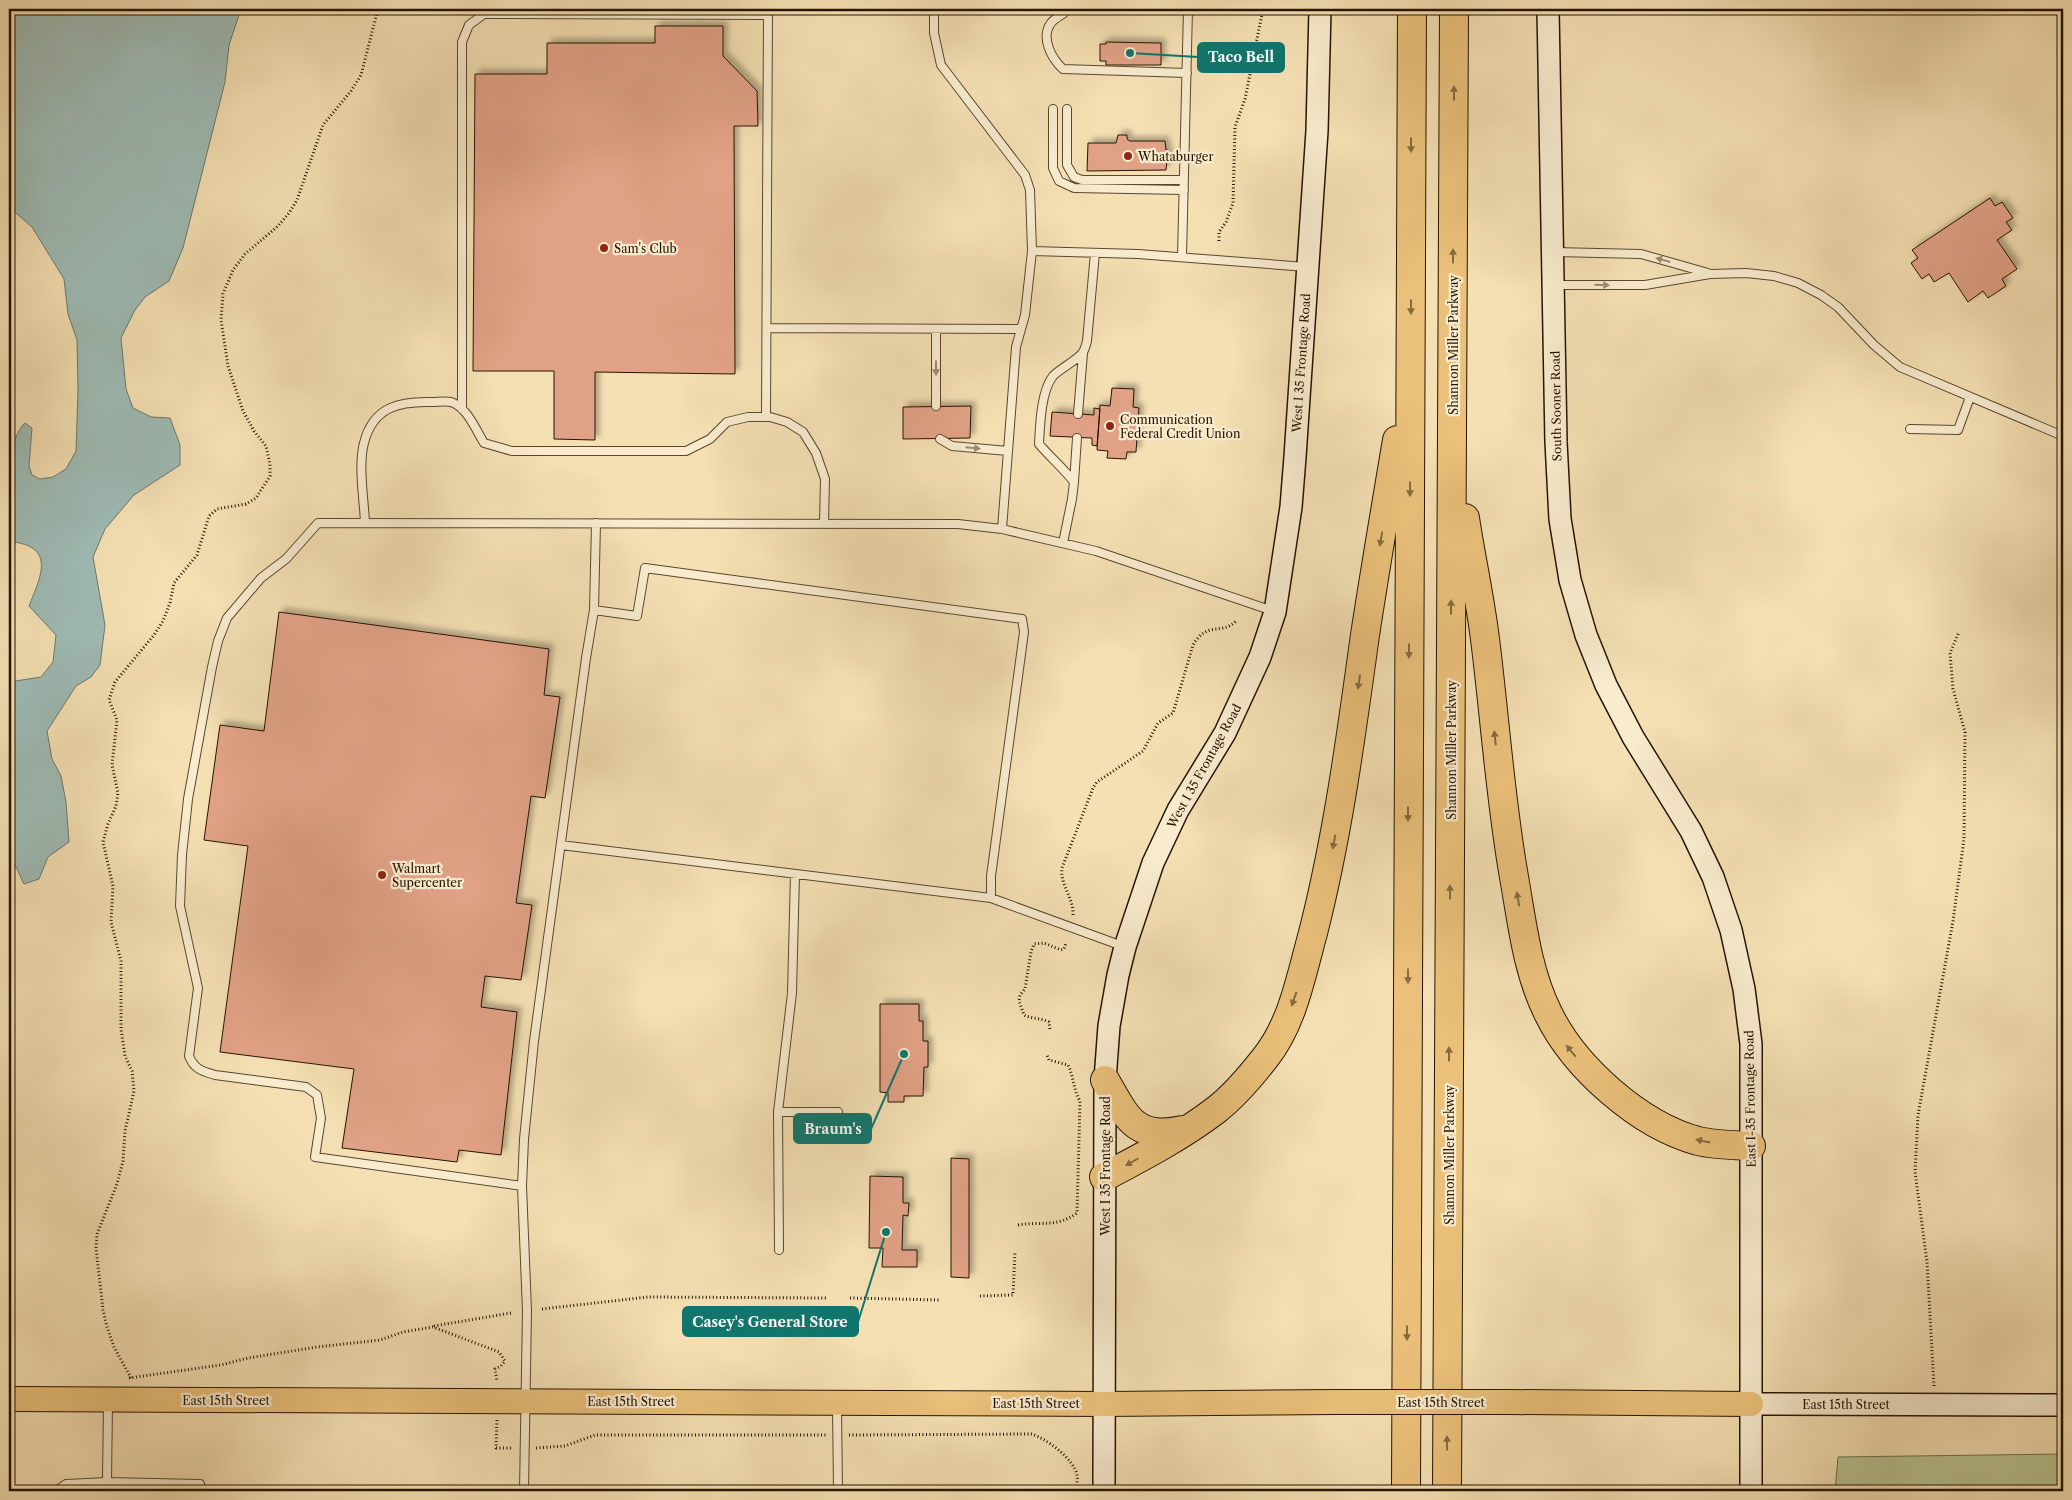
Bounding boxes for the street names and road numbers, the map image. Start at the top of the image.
street label: Shannon Miller Parkway [1446,275,1461,415]
street label: West I 35 Frontage Road [1289,292,1313,434]
street label: South Sooner Road [1548,350,1564,461]
street label: Shannon Miller Parkway [1444,680,1459,820]
street label: West I 35 Frontage Road [1163,701,1245,831]
street label: East I-35 Frontage Road [1741,1029,1759,1168]
street label: Shannon Miller Parkway [1442,1085,1457,1225]
street label: West I 35 Frontage Road [1098,1096,1113,1237]
street label: East 15th Street [182,1393,271,1408]
street label: East 15th Street [587,1394,676,1409]
street label: East 15th Street [1397,1395,1486,1410]
street label: East 15th Street [992,1396,1081,1411]
street label: East 15th Street [1802,1397,1891,1412]

